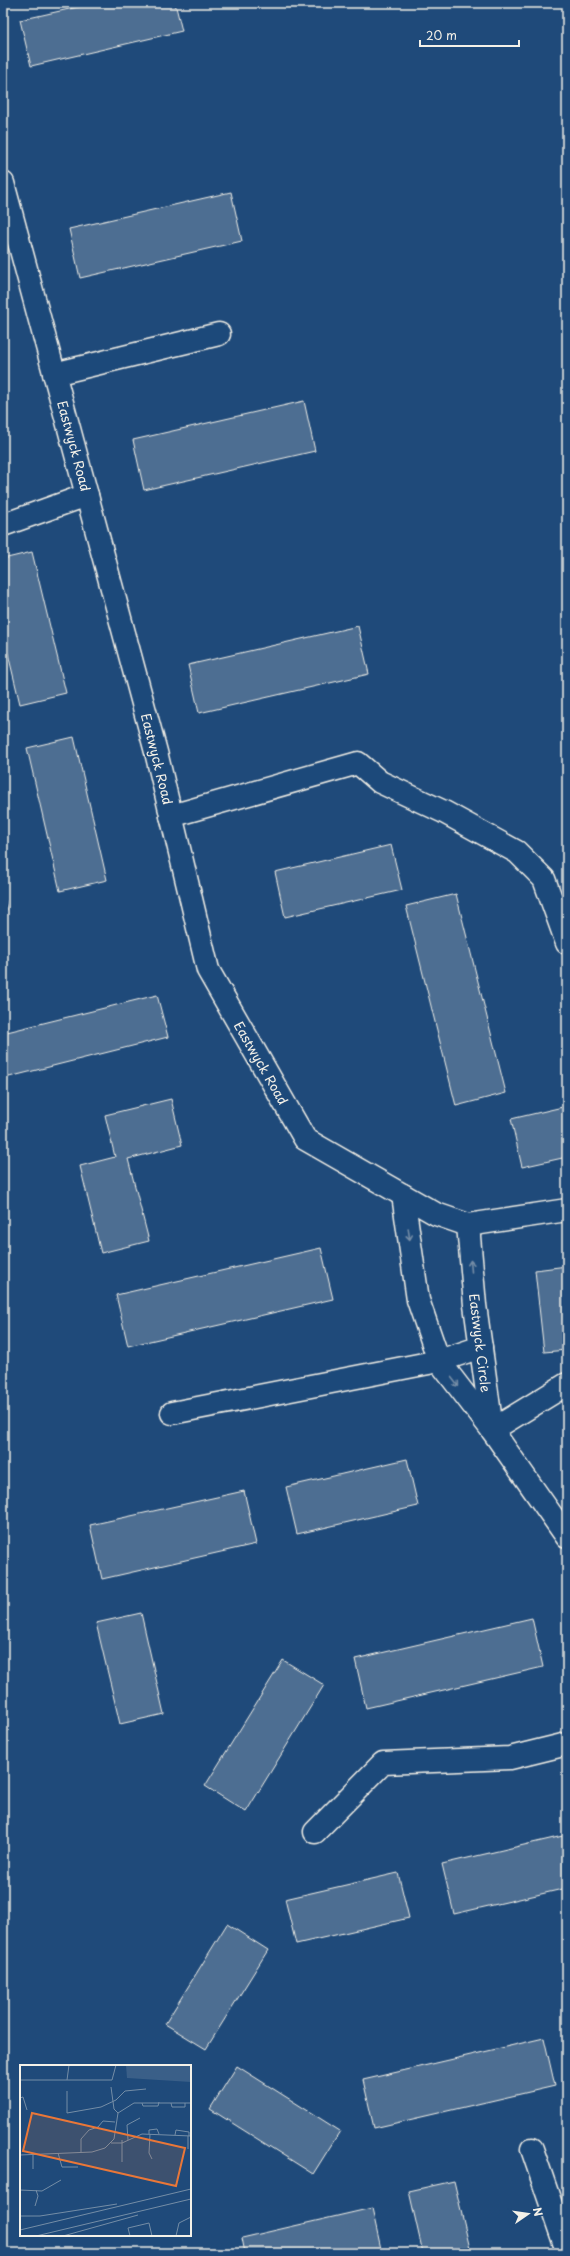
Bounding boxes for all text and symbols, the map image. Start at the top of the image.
scale bar [420,22,519,48]
text: 20 m [426,26,457,44]
street label: Eastwyck Road [53,398,96,493]
street label: Eastwyck Road [137,711,178,807]
street label: Eastwyck Road [230,1018,293,1108]
one-way arrow [405,1227,413,1240]
one-way arrow [468,1260,475,1273]
street label: Eastwyck Circle [465,1292,496,1393]
one-way arrow [451,1377,459,1388]
inset map [20,2065,191,2236]
north arrow [508,2194,548,2234]
text: N [529,2205,548,2218]

